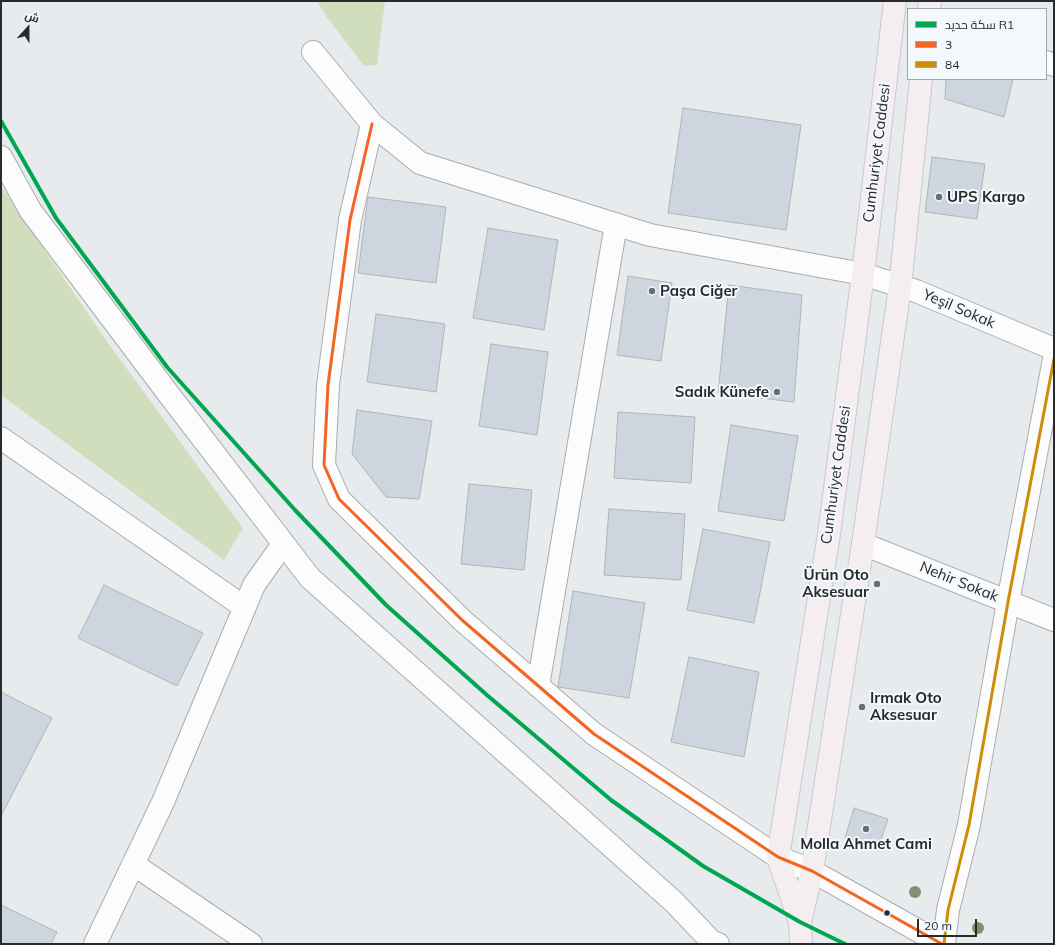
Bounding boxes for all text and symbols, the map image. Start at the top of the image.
north arrow [8,8,48,48]
text: ش [23,8,41,26]
legend [907,8,1047,80]
text: سكة حديد R1 [945,17,1014,32]
text: 3 [945,37,952,52]
text: 84 [945,57,959,72]
street label: Cumhuriyet Caddesi [860,83,894,223]
place label: UPS Kargo [947,188,1025,206]
marker: UPS Kargo [934,192,944,202]
place label: Paşa Ciğer [660,282,738,300]
marker: Paşa Ciğer [647,286,657,296]
street label: Yeşil Sokak [920,286,998,332]
place label: Sadık Künefe [675,383,769,401]
marker: Sadık Künefe [772,387,782,397]
street label: Cumhuriyet Caddesi [817,405,855,545]
street label: Nehir Sokak [917,558,1001,606]
place label: Ürün Oto Aksesuar [802,566,869,601]
marker: Ürün Oto Aksesuar [872,579,882,589]
place label: Irmak Oto Aksesuar [870,689,942,724]
marker: Irmak Oto Aksesuar [857,702,867,712]
marker: Molla Ahmet Cami [861,824,871,834]
place label: Molla Ahmet Cami [800,835,932,853]
unlabelled marker [882,908,892,918]
scale bar [919,911,979,937]
text: 20 m [924,918,952,933]

